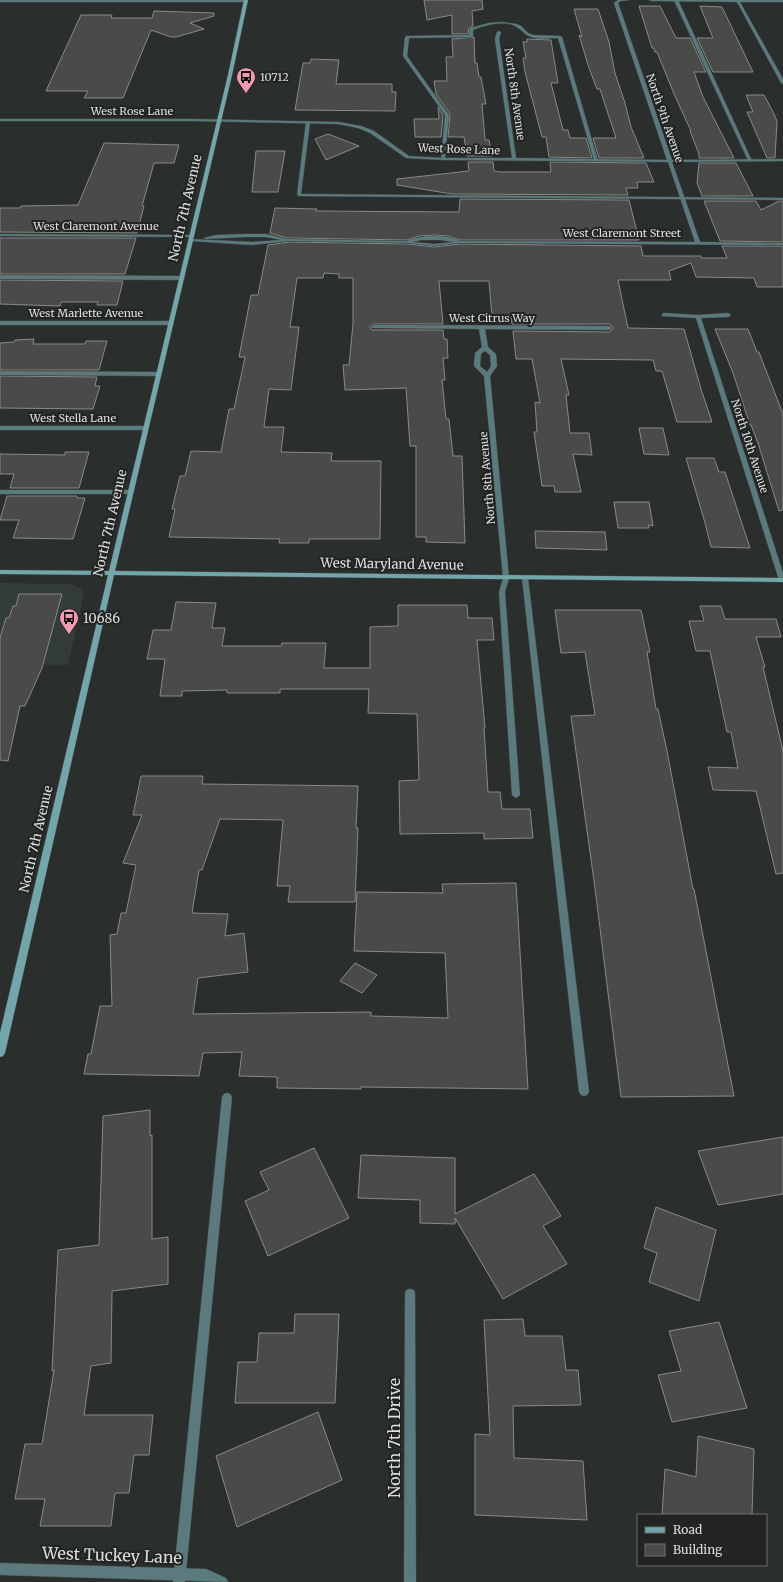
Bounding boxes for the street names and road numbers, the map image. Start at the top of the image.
street label: North 8th Avenue [502,47,528,141]
street label: North 9th Avenue [643,72,687,165]
street label: West Rose Lane [90,104,173,118]
street label: West Rose Lane [417,141,501,157]
street label: North 7th Avenue [164,153,206,263]
street label: West Claremont Avenue [32,219,159,233]
street label: West Claremont Street [562,226,682,240]
street label: West Marlette Avenue [28,306,144,320]
street label: West Citrus Way [448,311,536,325]
street label: North 10th Avenue [728,397,772,495]
street label: West Stella Lane [29,411,116,425]
street label: North 8th Avenue [476,431,498,525]
street label: North 7th Avenue [89,468,131,578]
street label: West Maryland Avenue [319,554,464,574]
street label: North 7th Avenue [15,784,57,894]
street label: North 7th Drive [384,1378,404,1498]
street label: West Tuckey Lane [41,1543,182,1567]

